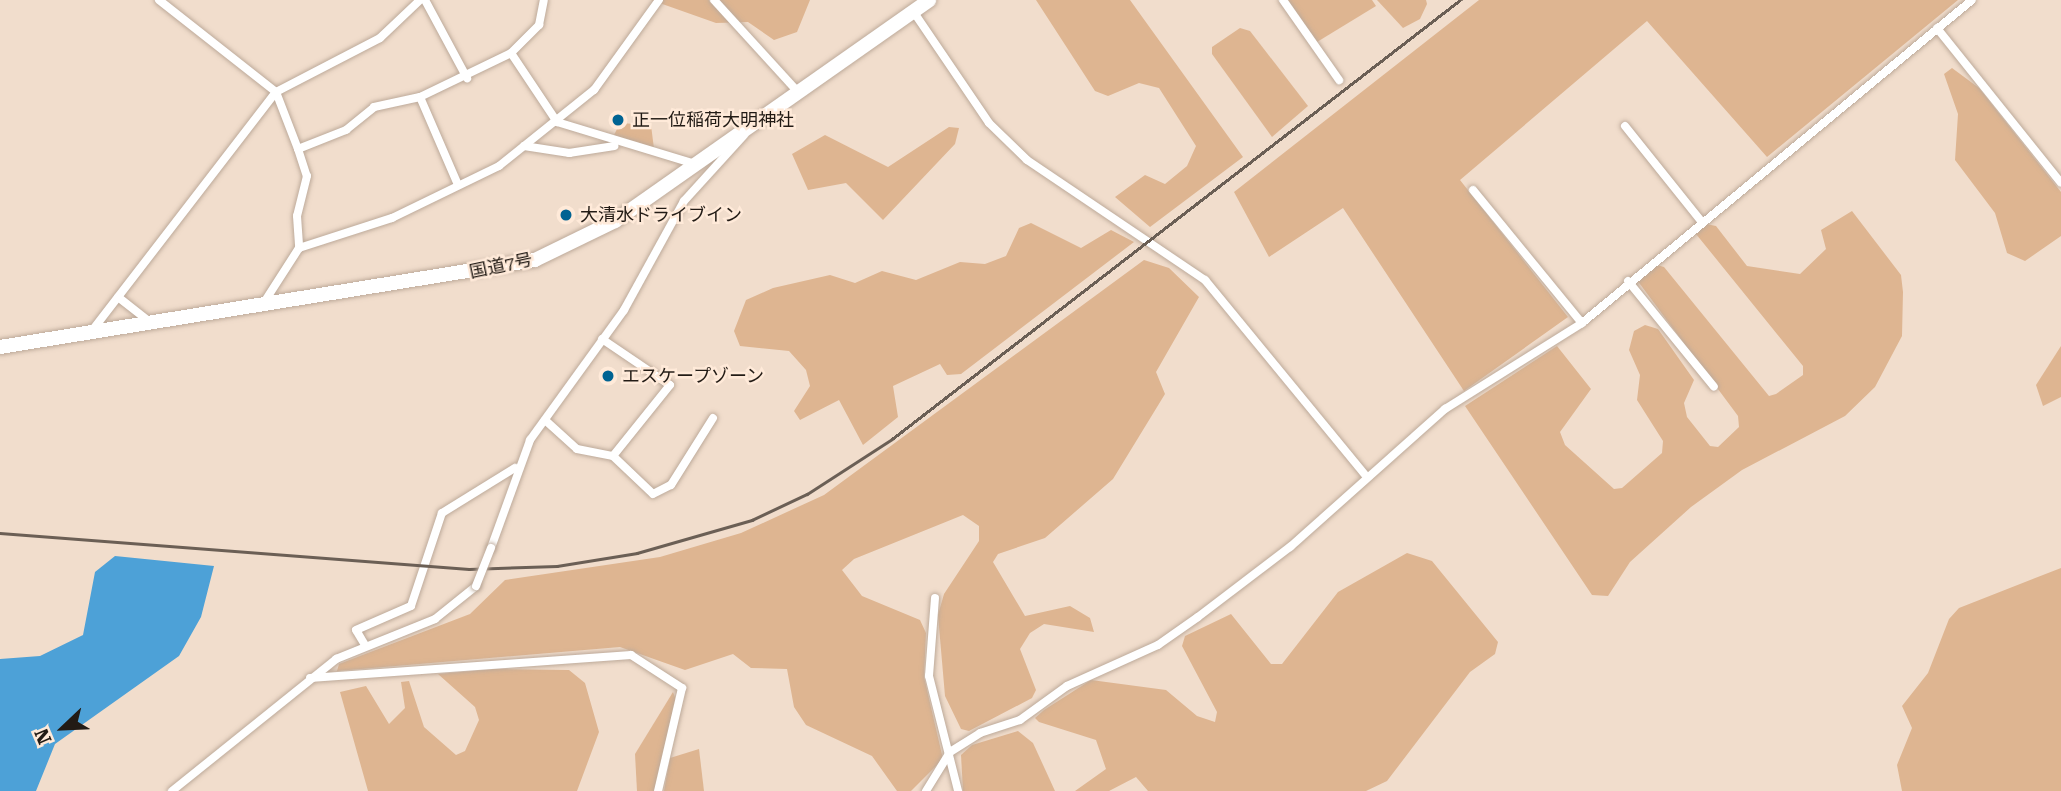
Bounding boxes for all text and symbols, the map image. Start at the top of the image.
place label: 正一位稲荷大明神社 [632,109,794,131]
marker: 正一位稲荷大明神社 [610,112,626,128]
place label: 大清水ドライブイン [580,204,742,226]
marker: 大清水ドライブイン [558,207,574,223]
street label: 国道7号 [467,249,535,283]
place label: エスケープゾーン [622,365,766,387]
marker: エスケープゾーン [600,368,616,384]
north arrow [28,693,98,763]
text: N [30,725,57,748]

